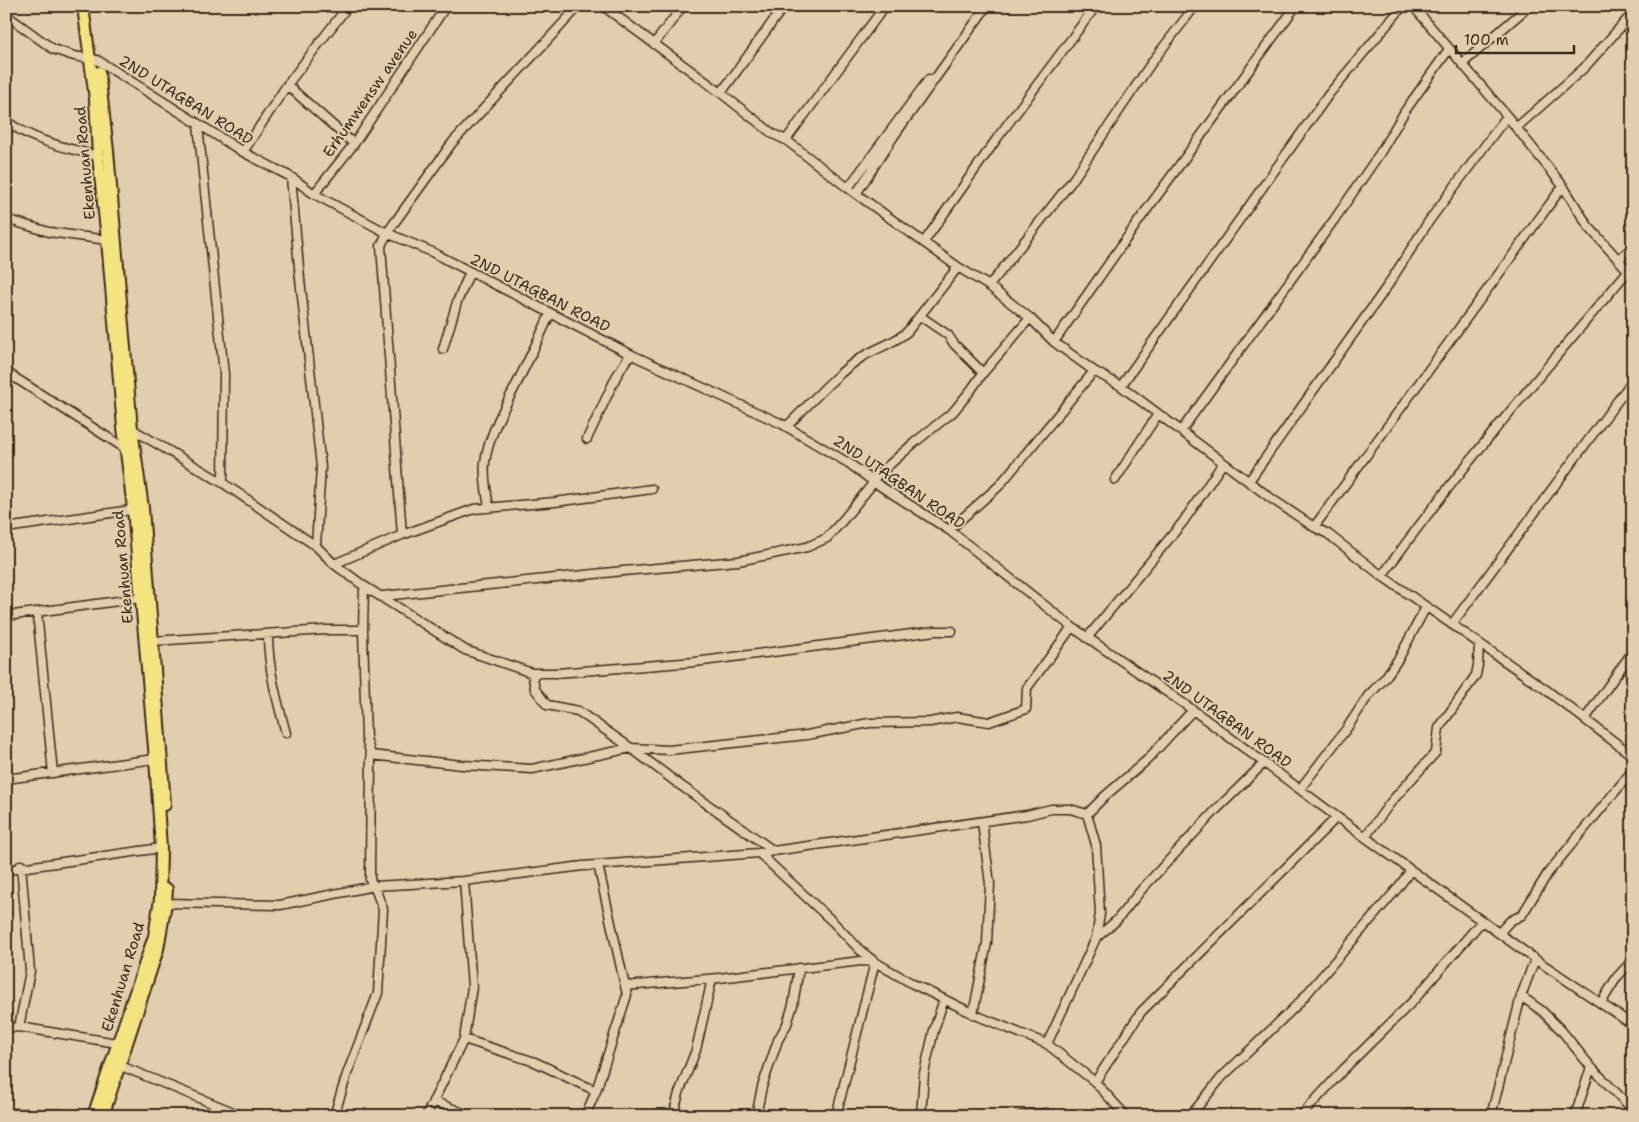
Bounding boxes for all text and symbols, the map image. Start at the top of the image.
scale bar [1456,22,1574,54]
street label: Erhumwensw avenue [318,25,422,161]
text: 100 m [1464,30,1509,50]
street label: 2ND UTAGBAN ROAD [115,50,257,150]
street label: Ekenhuan Road [70,105,100,220]
street label: 2ND UTAGBAN ROAD [466,249,614,337]
street label: 2ND UTAGBAN ROAD [829,430,969,534]
street label: Ekenhuan Road [108,509,138,624]
street label: 2ND UTAGBAN ROAD [1158,665,1296,773]
street label: Ekenhuan Road [97,919,149,1034]

